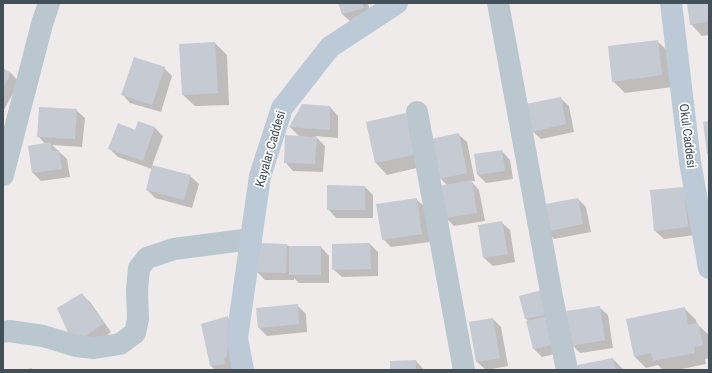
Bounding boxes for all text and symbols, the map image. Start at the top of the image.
street label: Okul Caddesi [675,103,699,169]
street label: Kayalar Caddesi [253,109,289,189]

